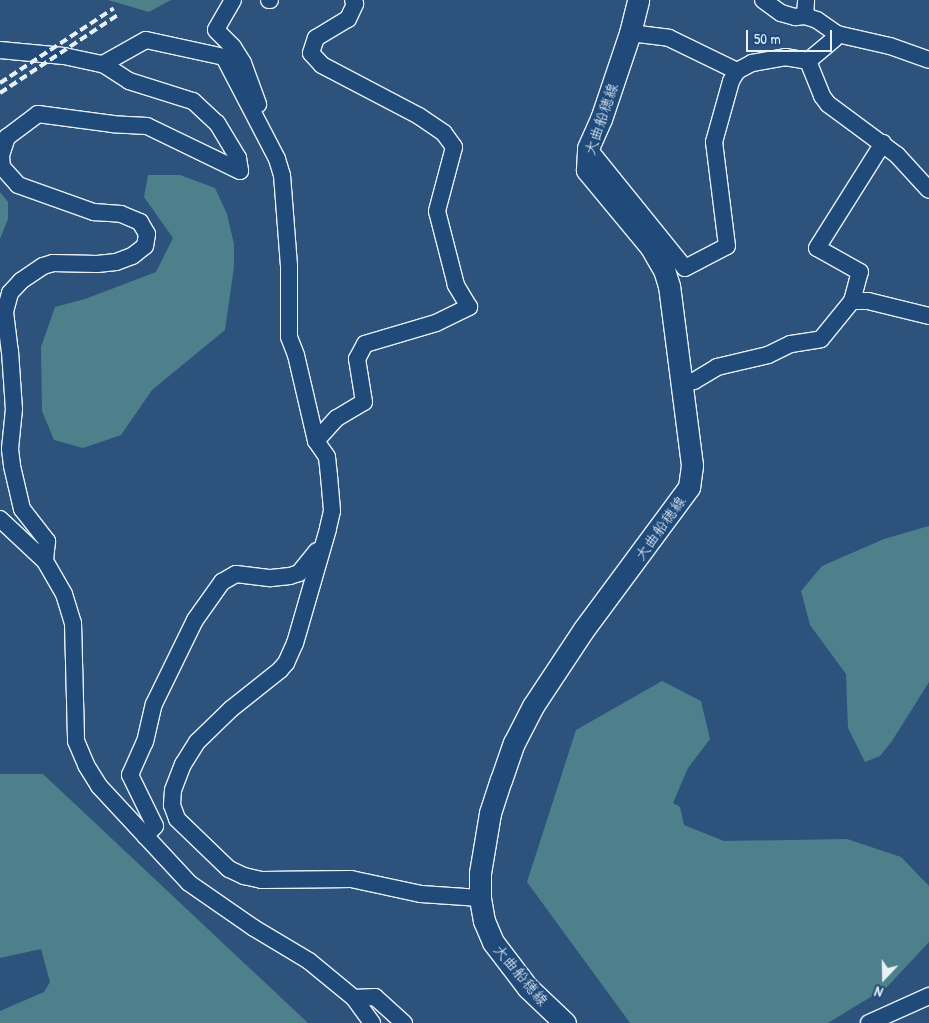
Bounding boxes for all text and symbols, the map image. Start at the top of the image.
scale bar [749,20,835,52]
text: 50 m [754,28,781,49]
street label: 大曲船穂線 [580,81,622,157]
street label: 大曲船穂線 [631,492,689,564]
street label: 大曲船穂線 [490,940,552,1010]
north arrow [859,953,909,1003]
text: N [872,982,885,1003]

